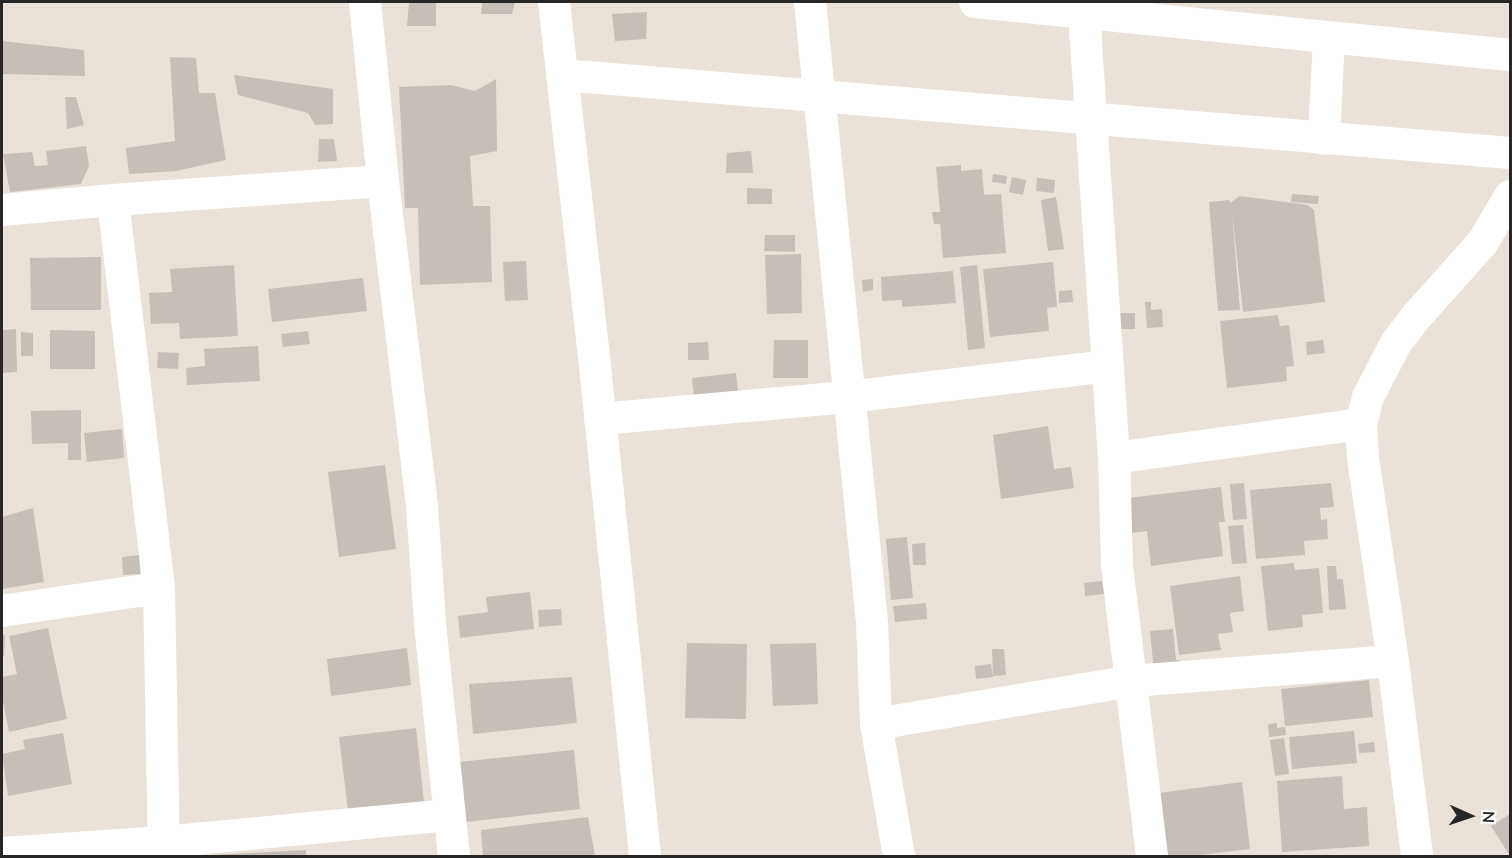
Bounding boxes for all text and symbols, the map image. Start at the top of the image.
north arrow [1440,786,1500,846]
text: N [1477,810,1499,823]

